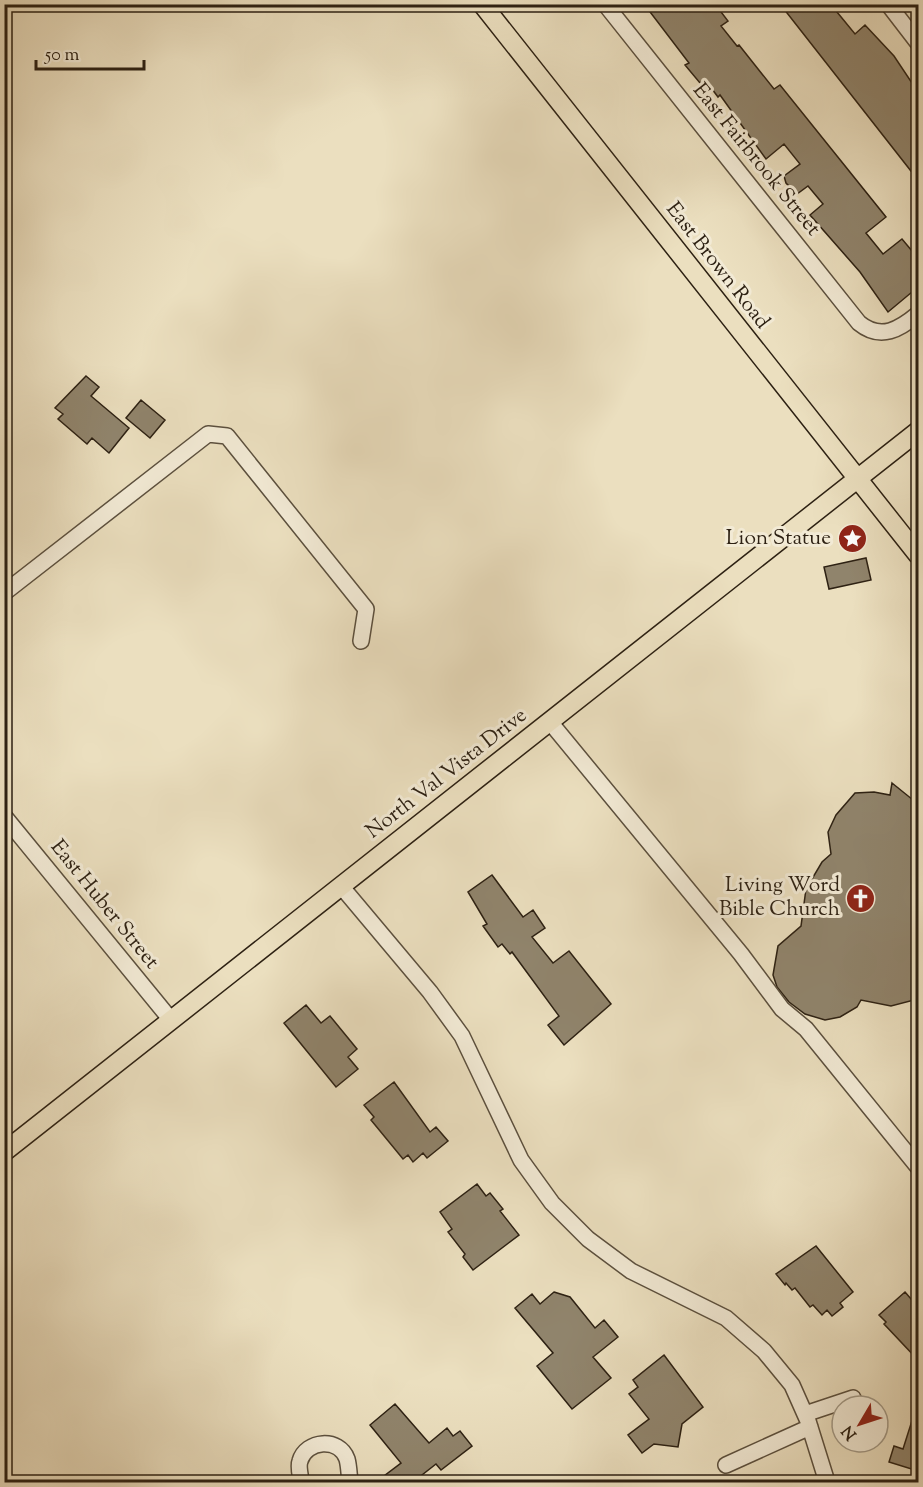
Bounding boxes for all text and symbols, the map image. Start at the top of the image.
scale bar [36,33,144,71]
text: 50 m [44,43,80,69]
street label: East Fairbrook Street [685,77,827,243]
street label: East Brown Road [658,196,776,336]
place icon: Lion Statue [836,523,868,555]
place label: Lion Statue [726,524,831,554]
street label: North Val Vista Drive [360,701,534,847]
street label: East Huber Street [42,834,166,976]
place label: Living Word Bible Church [719,871,840,925]
church icon: Living Word Bible Church [845,882,877,914]
north arrow [830,1394,890,1454]
text: N [837,1419,863,1444]

